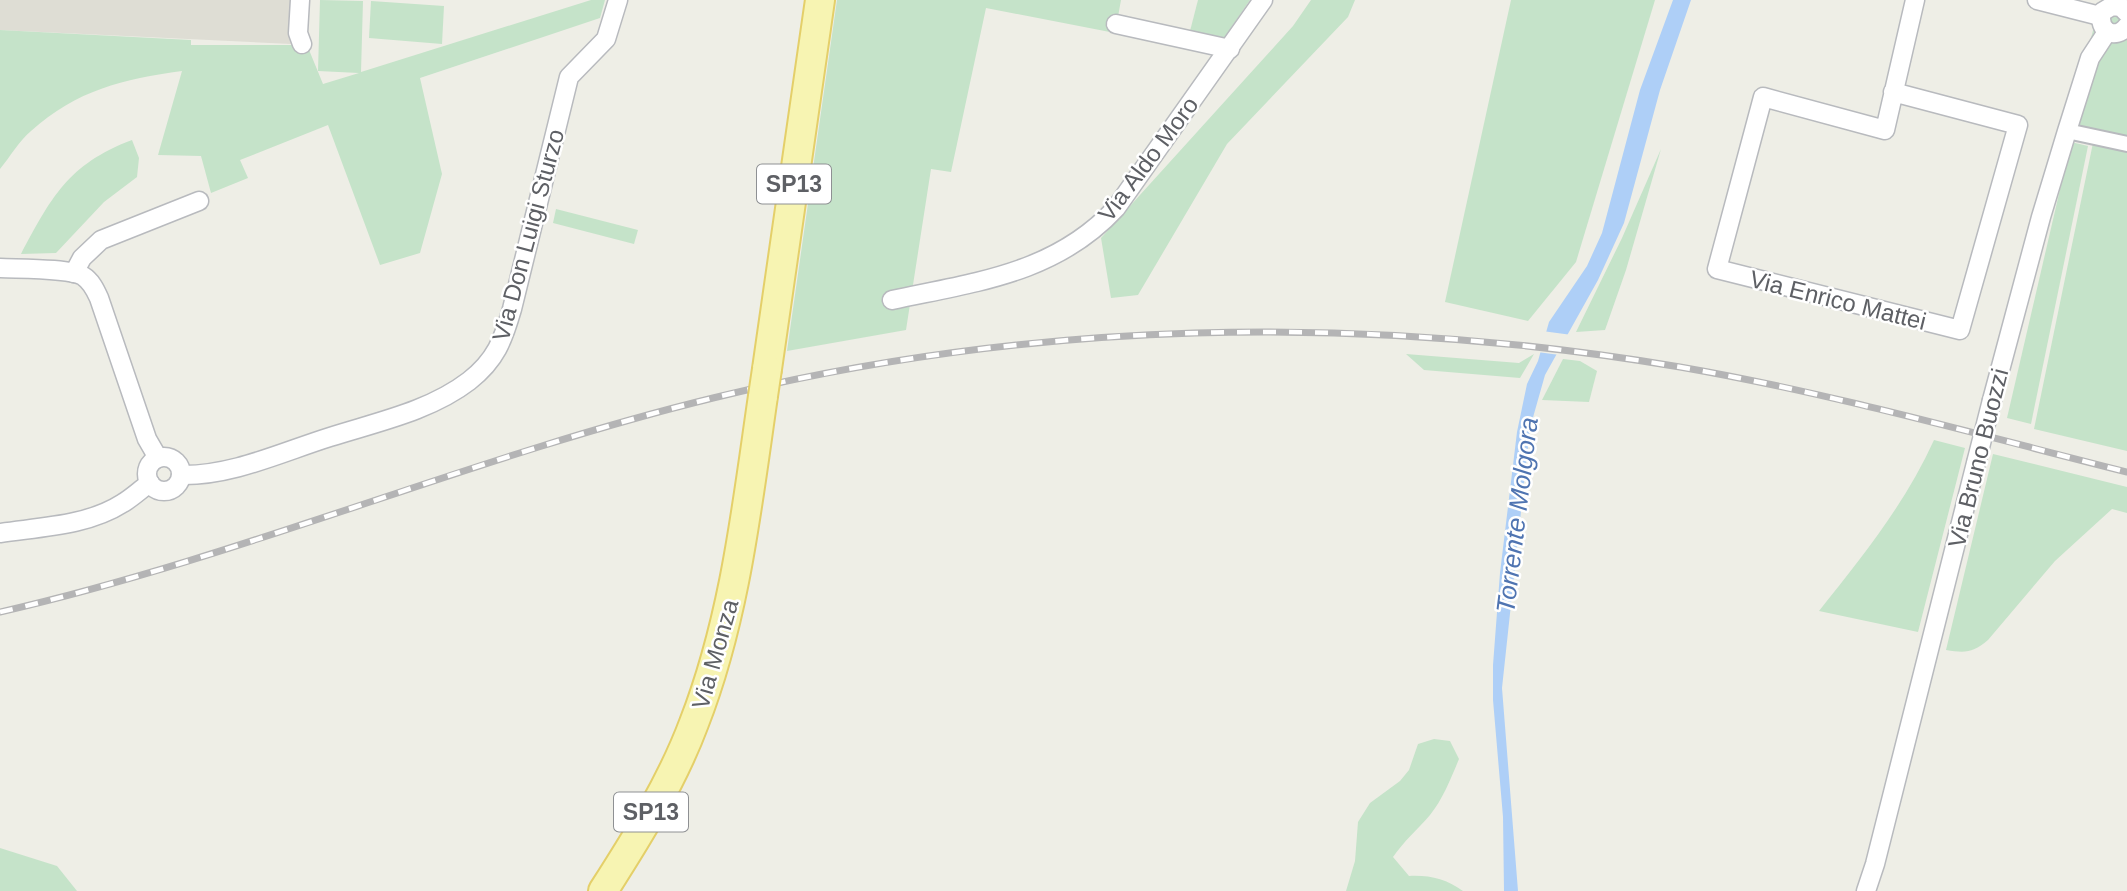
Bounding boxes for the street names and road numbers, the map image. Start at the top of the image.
street label: Via Aldo Moro [1092,91,1204,227]
street label: Via Don Luigi Sturzo [487,126,569,344]
road number: SP13 [757,164,831,204]
street label: Via Enrico Mattei [1747,265,1929,335]
street label: Via Bruno Buozzi [1943,366,2013,550]
street label: Via Monza [686,595,744,712]
road number: SP13 [614,792,688,832]

